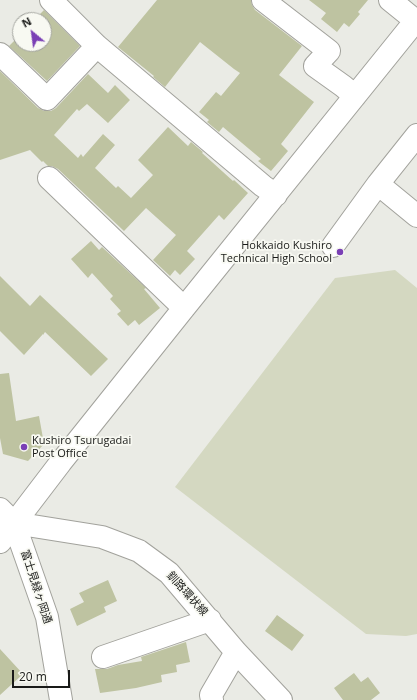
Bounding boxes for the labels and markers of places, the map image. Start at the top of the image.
place label: Hokkaido Kushiro Technical High School [221,239,332,265]
marker: Hokkaido Kushiro Technical High School [335,247,345,257]
place label: Kushiro Tsurugadai Post Office [32,434,131,460]
marker: Kushiro Tsurugadai Post Office [19,442,29,452]

